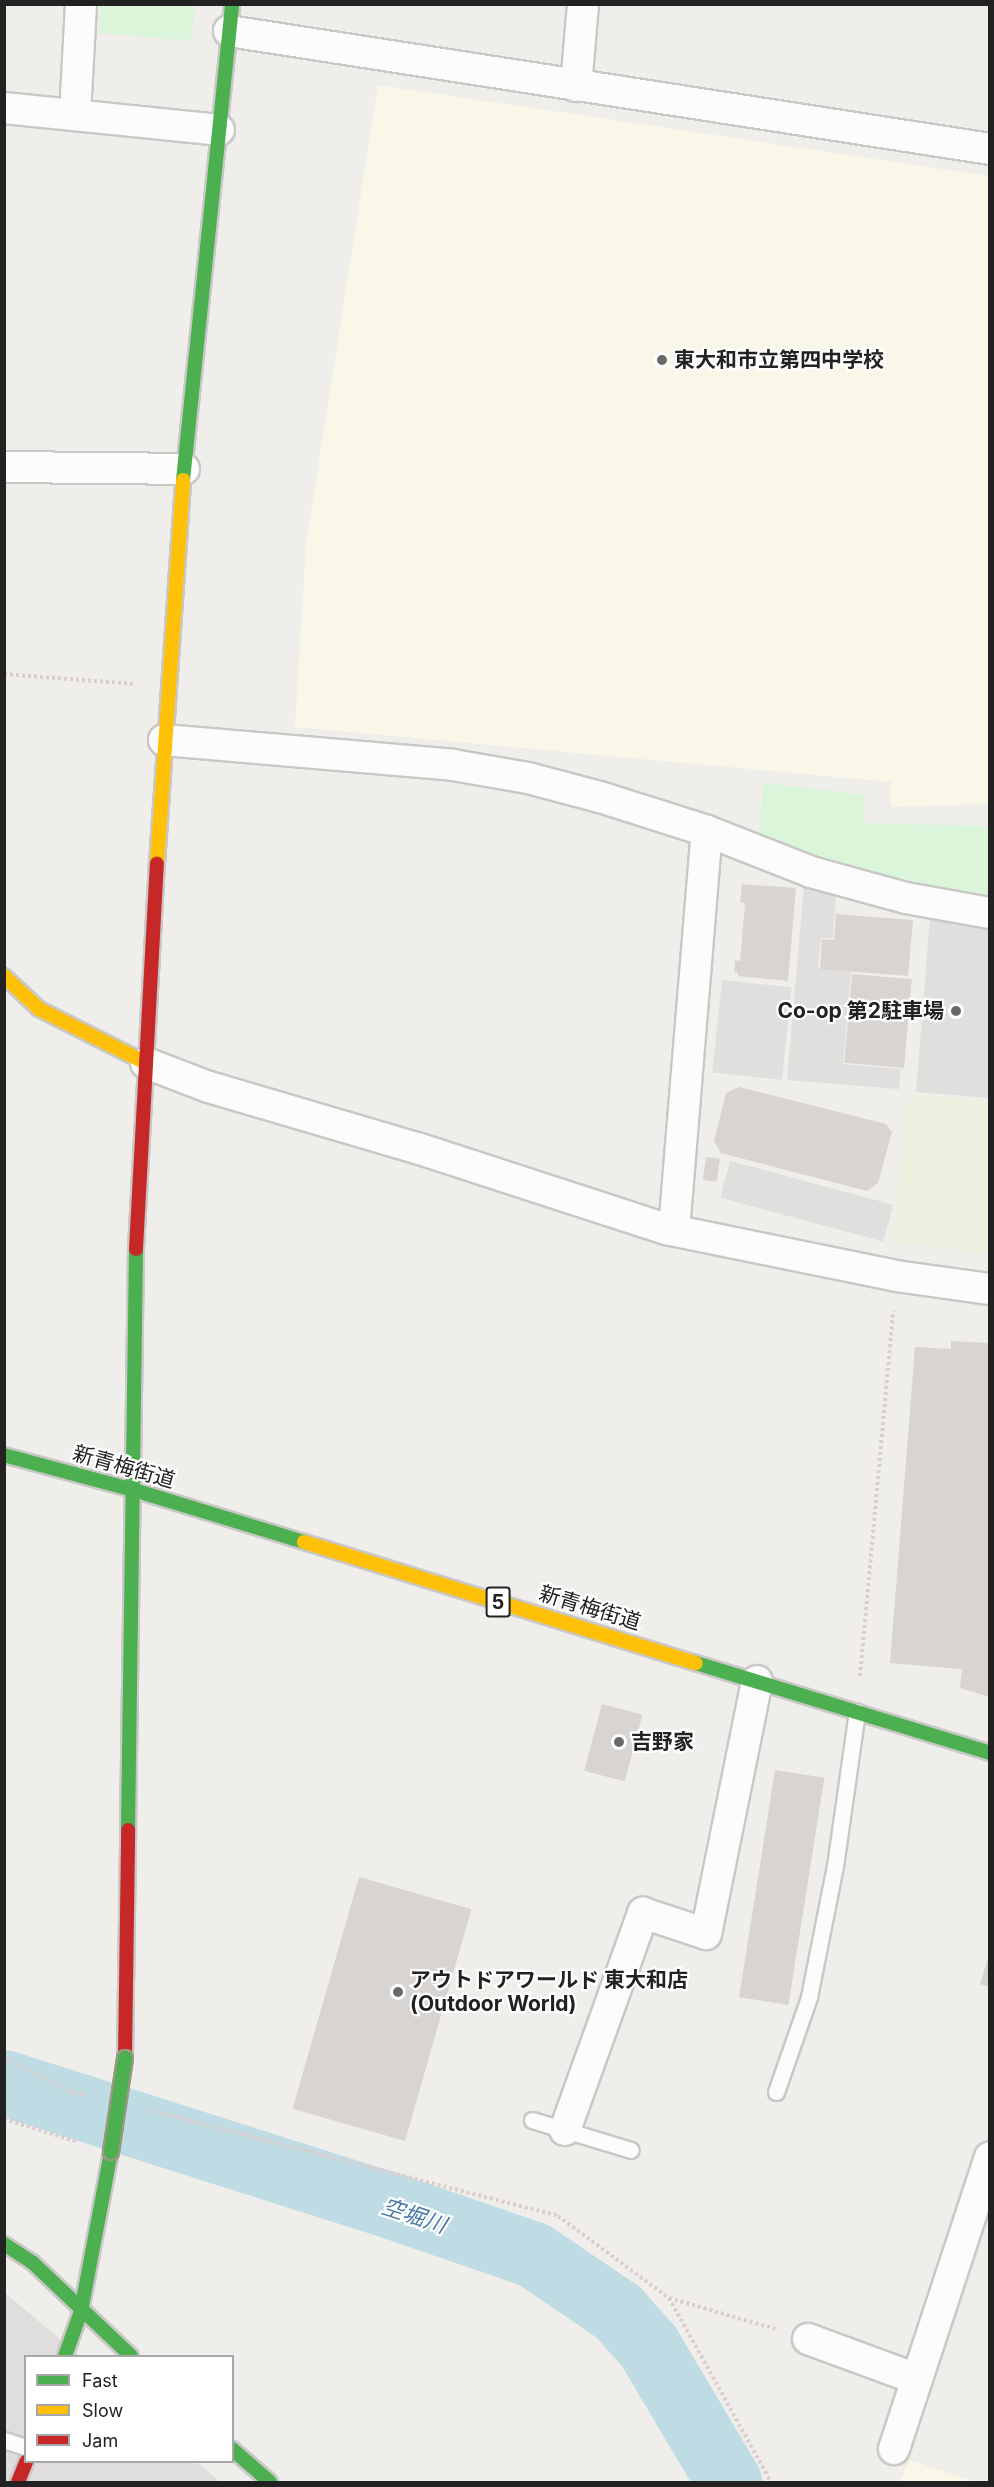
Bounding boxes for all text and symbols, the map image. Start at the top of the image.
place label: 東大和市立第四中学校 [674,347,884,373]
marker: 東大和市立第四中学校 [655,353,669,367]
place label: Co-op 第2駐車場 [777,998,944,1024]
marker: Co-op 第2駐車場 [949,1004,963,1018]
street label: 新青梅街道 [70,1440,178,1494]
street label: 新青梅街道 [536,1581,644,1635]
road number: 5 [484,1585,512,1619]
place label: 吉野家 [631,1729,694,1755]
marker: 吉野家 [612,1735,626,1749]
place label: アウトドアワールド 東大和店 (Outdoor World) [410,1967,688,2017]
marker: アウトドアワールド 東大和店 (Outdoor World) [391,1985,405,1999]
water label: 空堀川 [379,2193,449,2239]
legend [24,2355,234,2463]
text: Fast [82,2370,118,2391]
text: Slow [82,2400,123,2421]
text: Jam [82,2430,118,2451]

